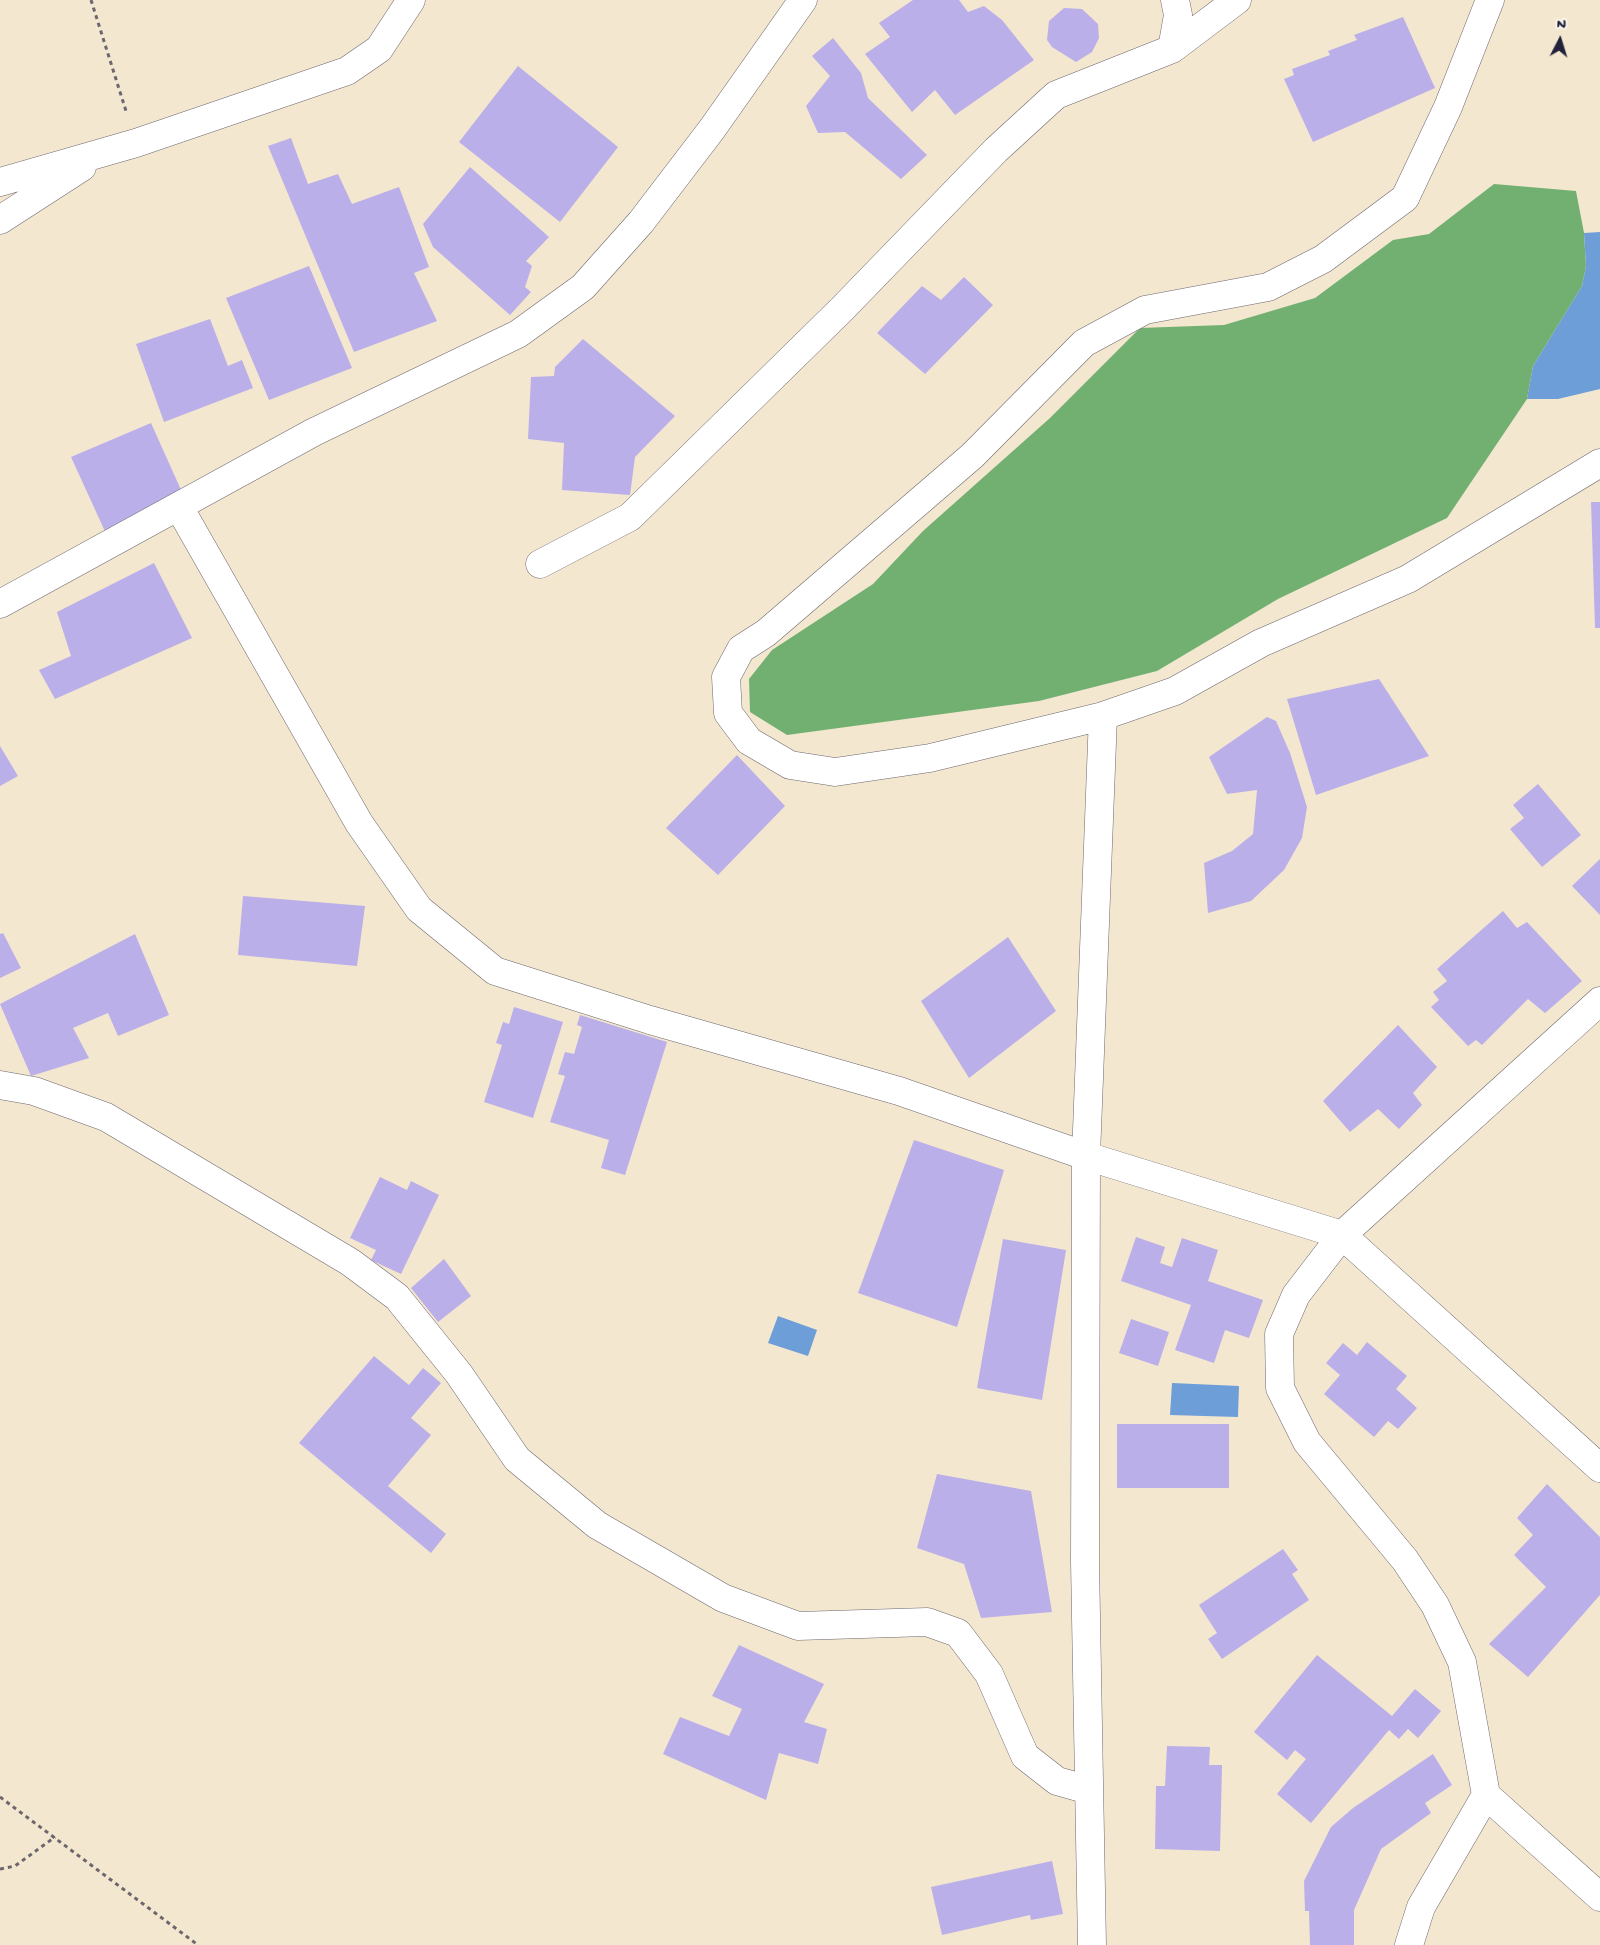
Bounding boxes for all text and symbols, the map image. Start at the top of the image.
north arrow [1535,15,1585,65]
text: N [1556,16,1567,33]

